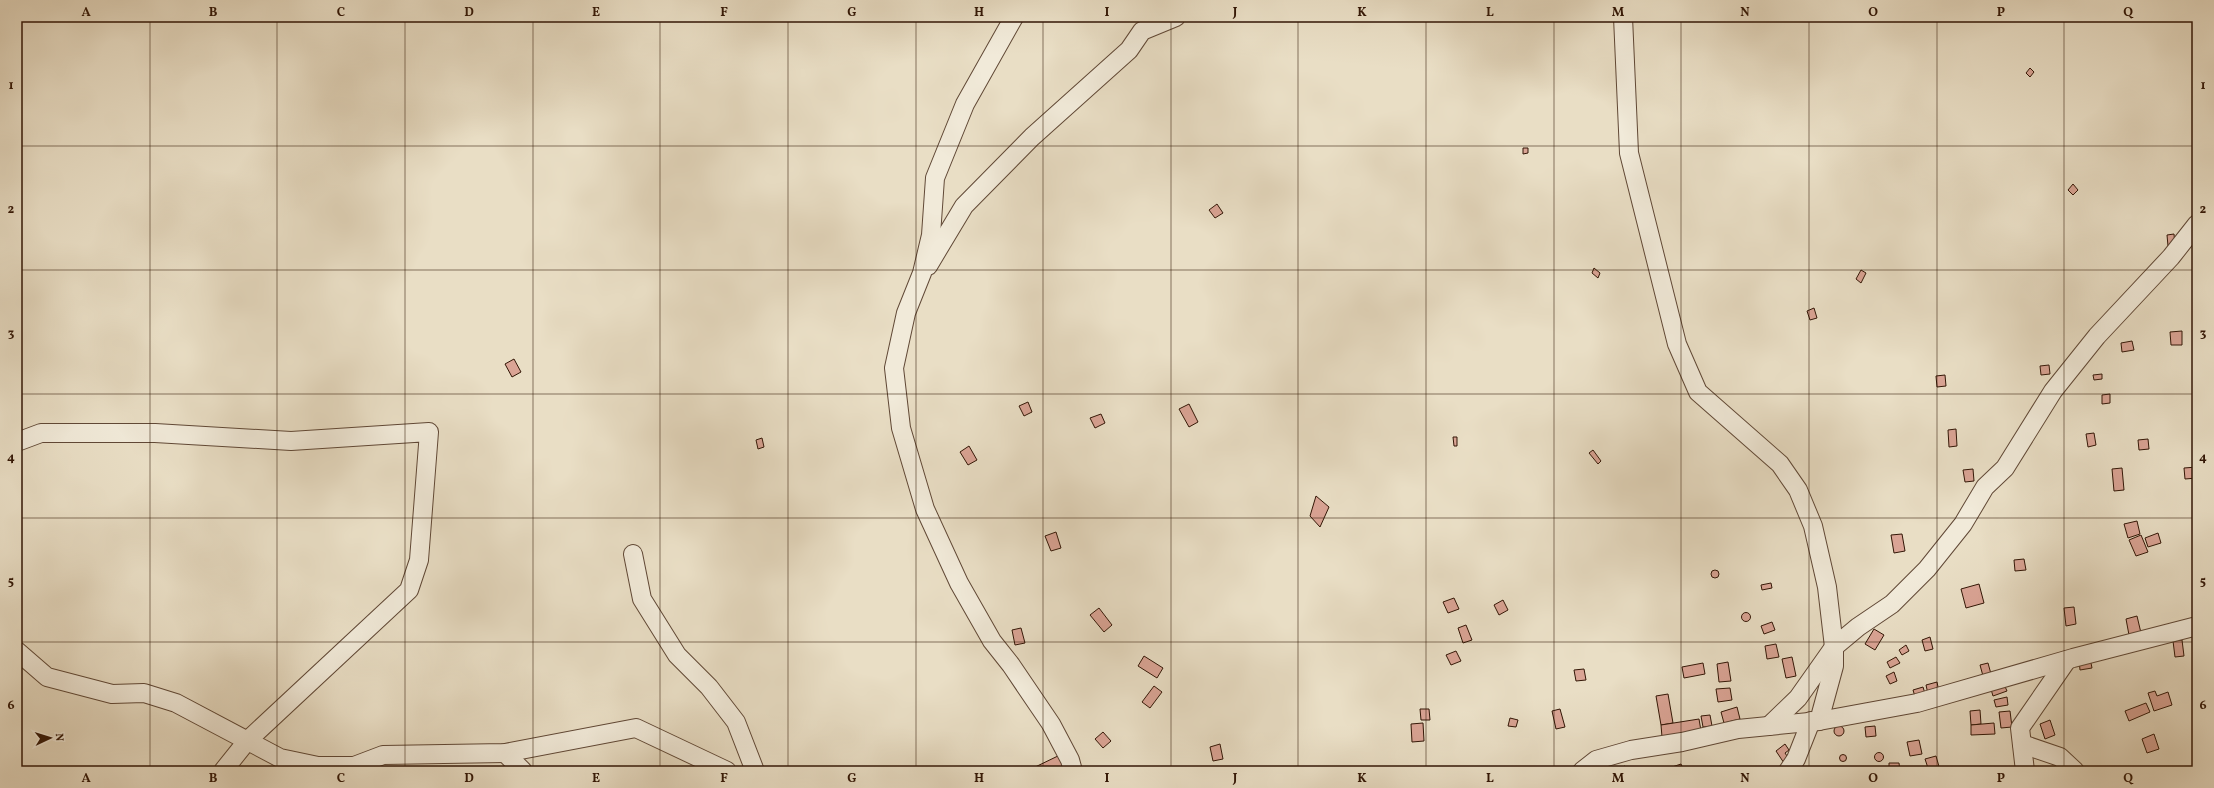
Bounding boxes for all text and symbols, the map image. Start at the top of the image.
text: A [81,4,91,22]
text: B [209,4,218,22]
text: C [337,4,345,22]
text: D [464,4,474,22]
text: E [592,4,600,22]
text: F [720,4,728,22]
text: G [847,4,857,22]
text: H [974,4,984,22]
text: I [1105,4,1110,22]
text: J [1232,4,1238,22]
text: K [1357,4,1367,22]
text: L [1486,4,1494,22]
text: M [1612,4,1625,22]
text: N [1740,4,1750,22]
text: O [1868,4,1878,22]
text: P [1997,4,2005,22]
text: Q [2123,4,2134,22]
text: 1 [8,77,14,95]
text: 1 [2200,77,2206,95]
text: 2 [8,201,15,219]
text: 2 [2200,201,2207,219]
text: 3 [8,325,15,343]
text: 3 [2200,325,2207,343]
text: 4 [7,449,15,467]
text: 4 [2199,449,2207,467]
text: 5 [8,573,14,591]
text: 5 [2200,573,2206,591]
text: 6 [7,697,15,715]
text: 6 [2199,697,2207,715]
north arrow [30,718,70,758]
text: N [51,733,66,742]
text: A [81,770,91,788]
text: B [209,770,218,788]
text: C [337,770,345,788]
text: D [464,770,474,788]
text: E [592,770,600,788]
text: F [720,770,728,788]
text: G [847,770,857,788]
text: H [974,770,984,788]
text: I [1105,770,1110,788]
text: J [1232,770,1238,788]
text: K [1357,770,1367,788]
text: L [1486,770,1494,788]
text: M [1612,770,1625,788]
text: N [1740,770,1750,788]
text: O [1868,770,1878,788]
text: P [1997,770,2005,788]
text: Q [2123,770,2134,788]

